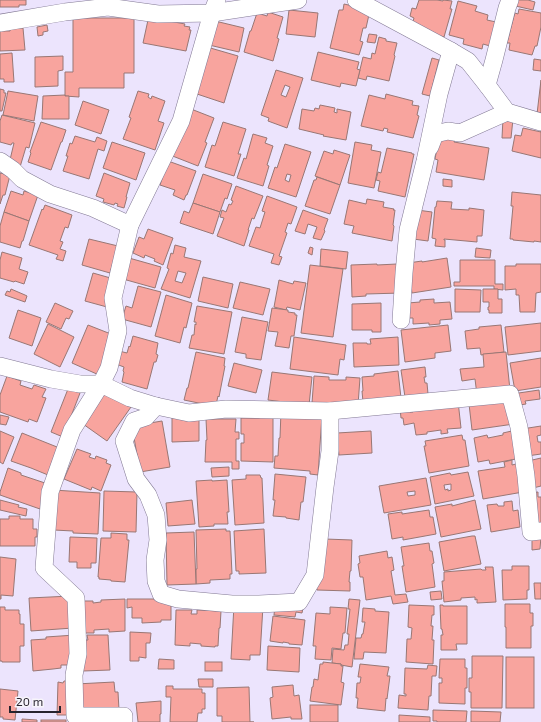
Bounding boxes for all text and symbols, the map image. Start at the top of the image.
scale bar [10,688,60,714]
text: 20 m [16,694,43,708]

